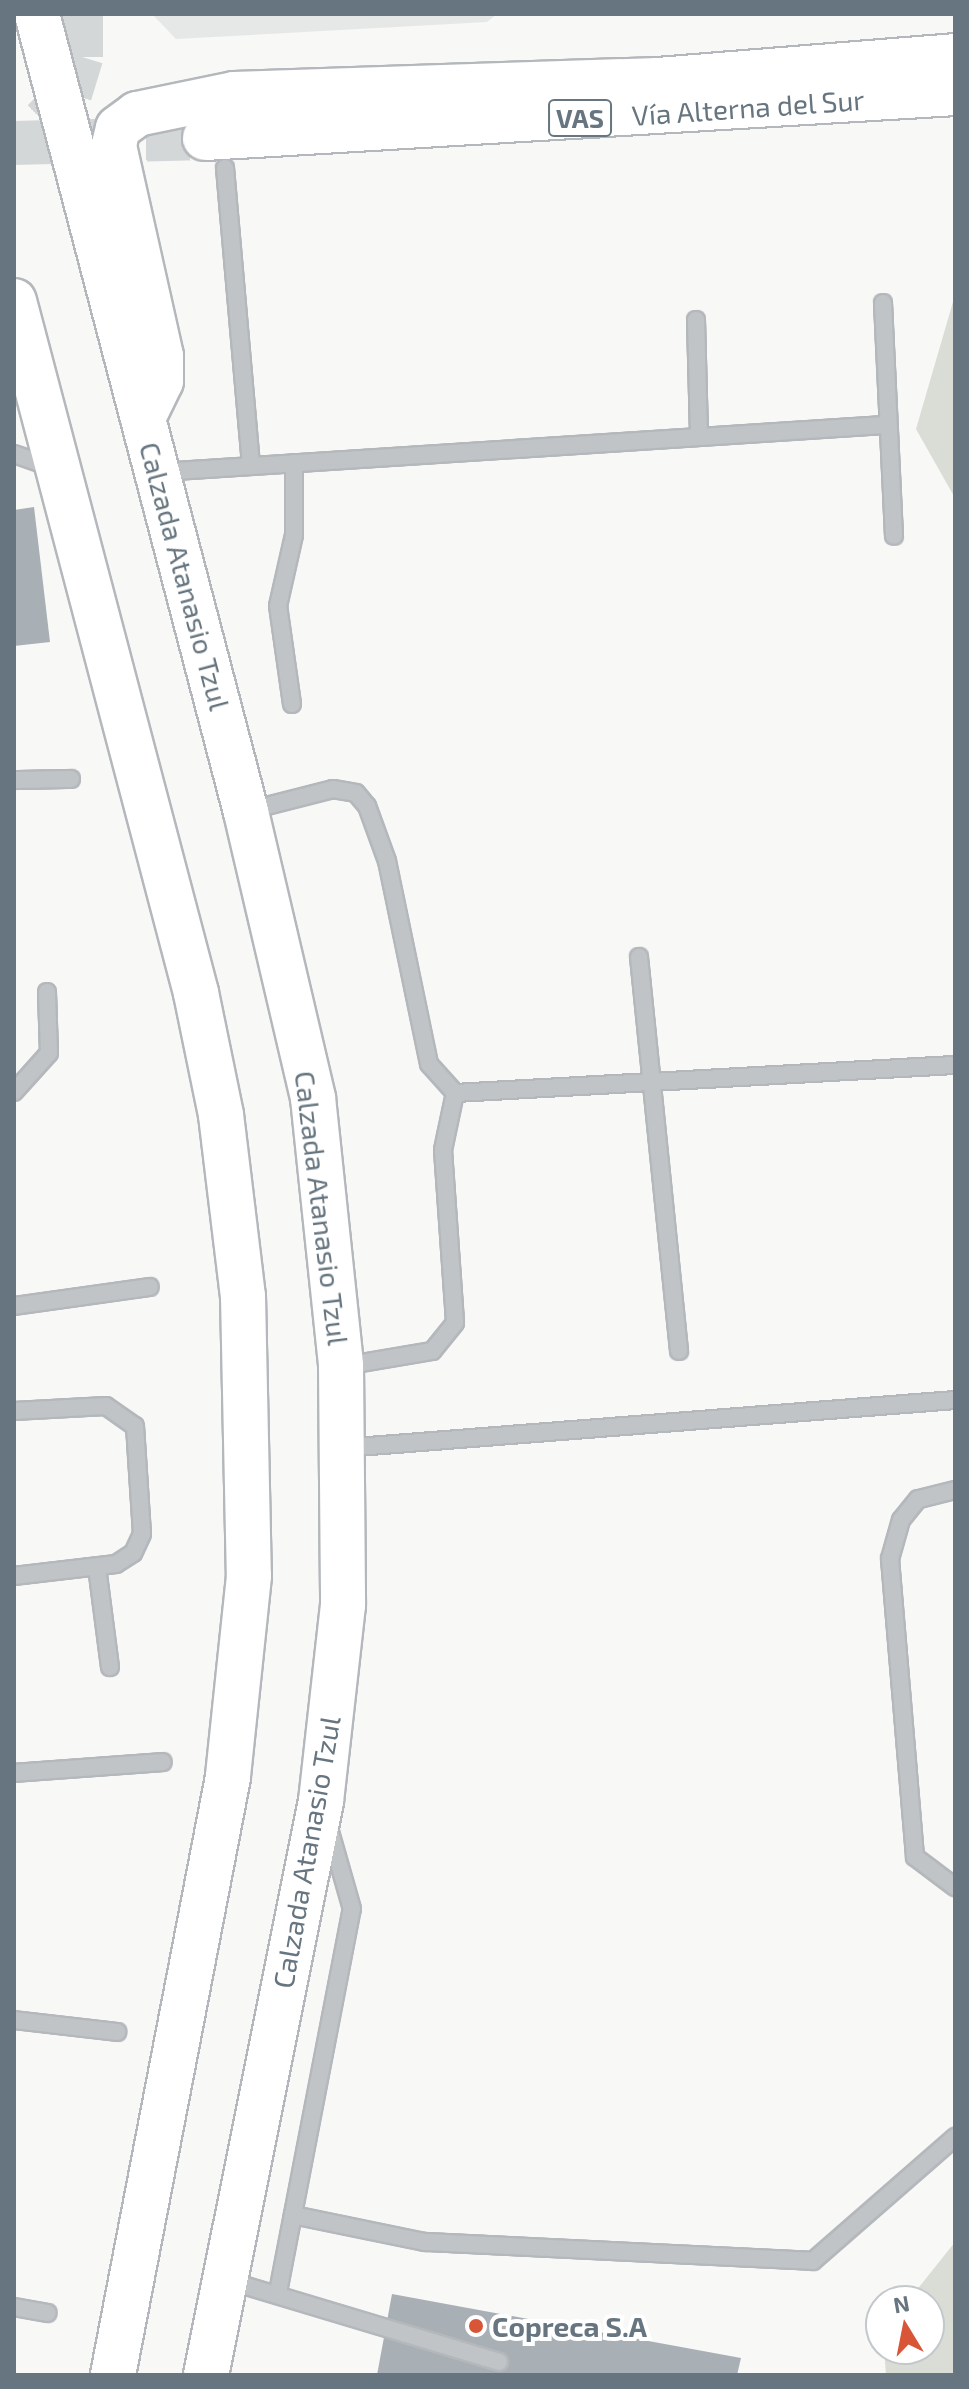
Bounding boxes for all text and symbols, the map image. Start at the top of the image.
street label: Vía Alterna del Sur [630,82,866,132]
road number: VAS [548,96,612,140]
street label: Calzada Atanasio Tzul [133,438,237,714]
street label: Calzada Atanasio Tzul [288,1068,356,1348]
street label: Calzada Atanasio Tzul [265,1713,347,1991]
north arrow [865,2285,945,2365]
text: N [891,2289,911,2318]
place label: Copreca S.A [492,2309,647,2343]
marker: Copreca S.A [467,2317,485,2335]

